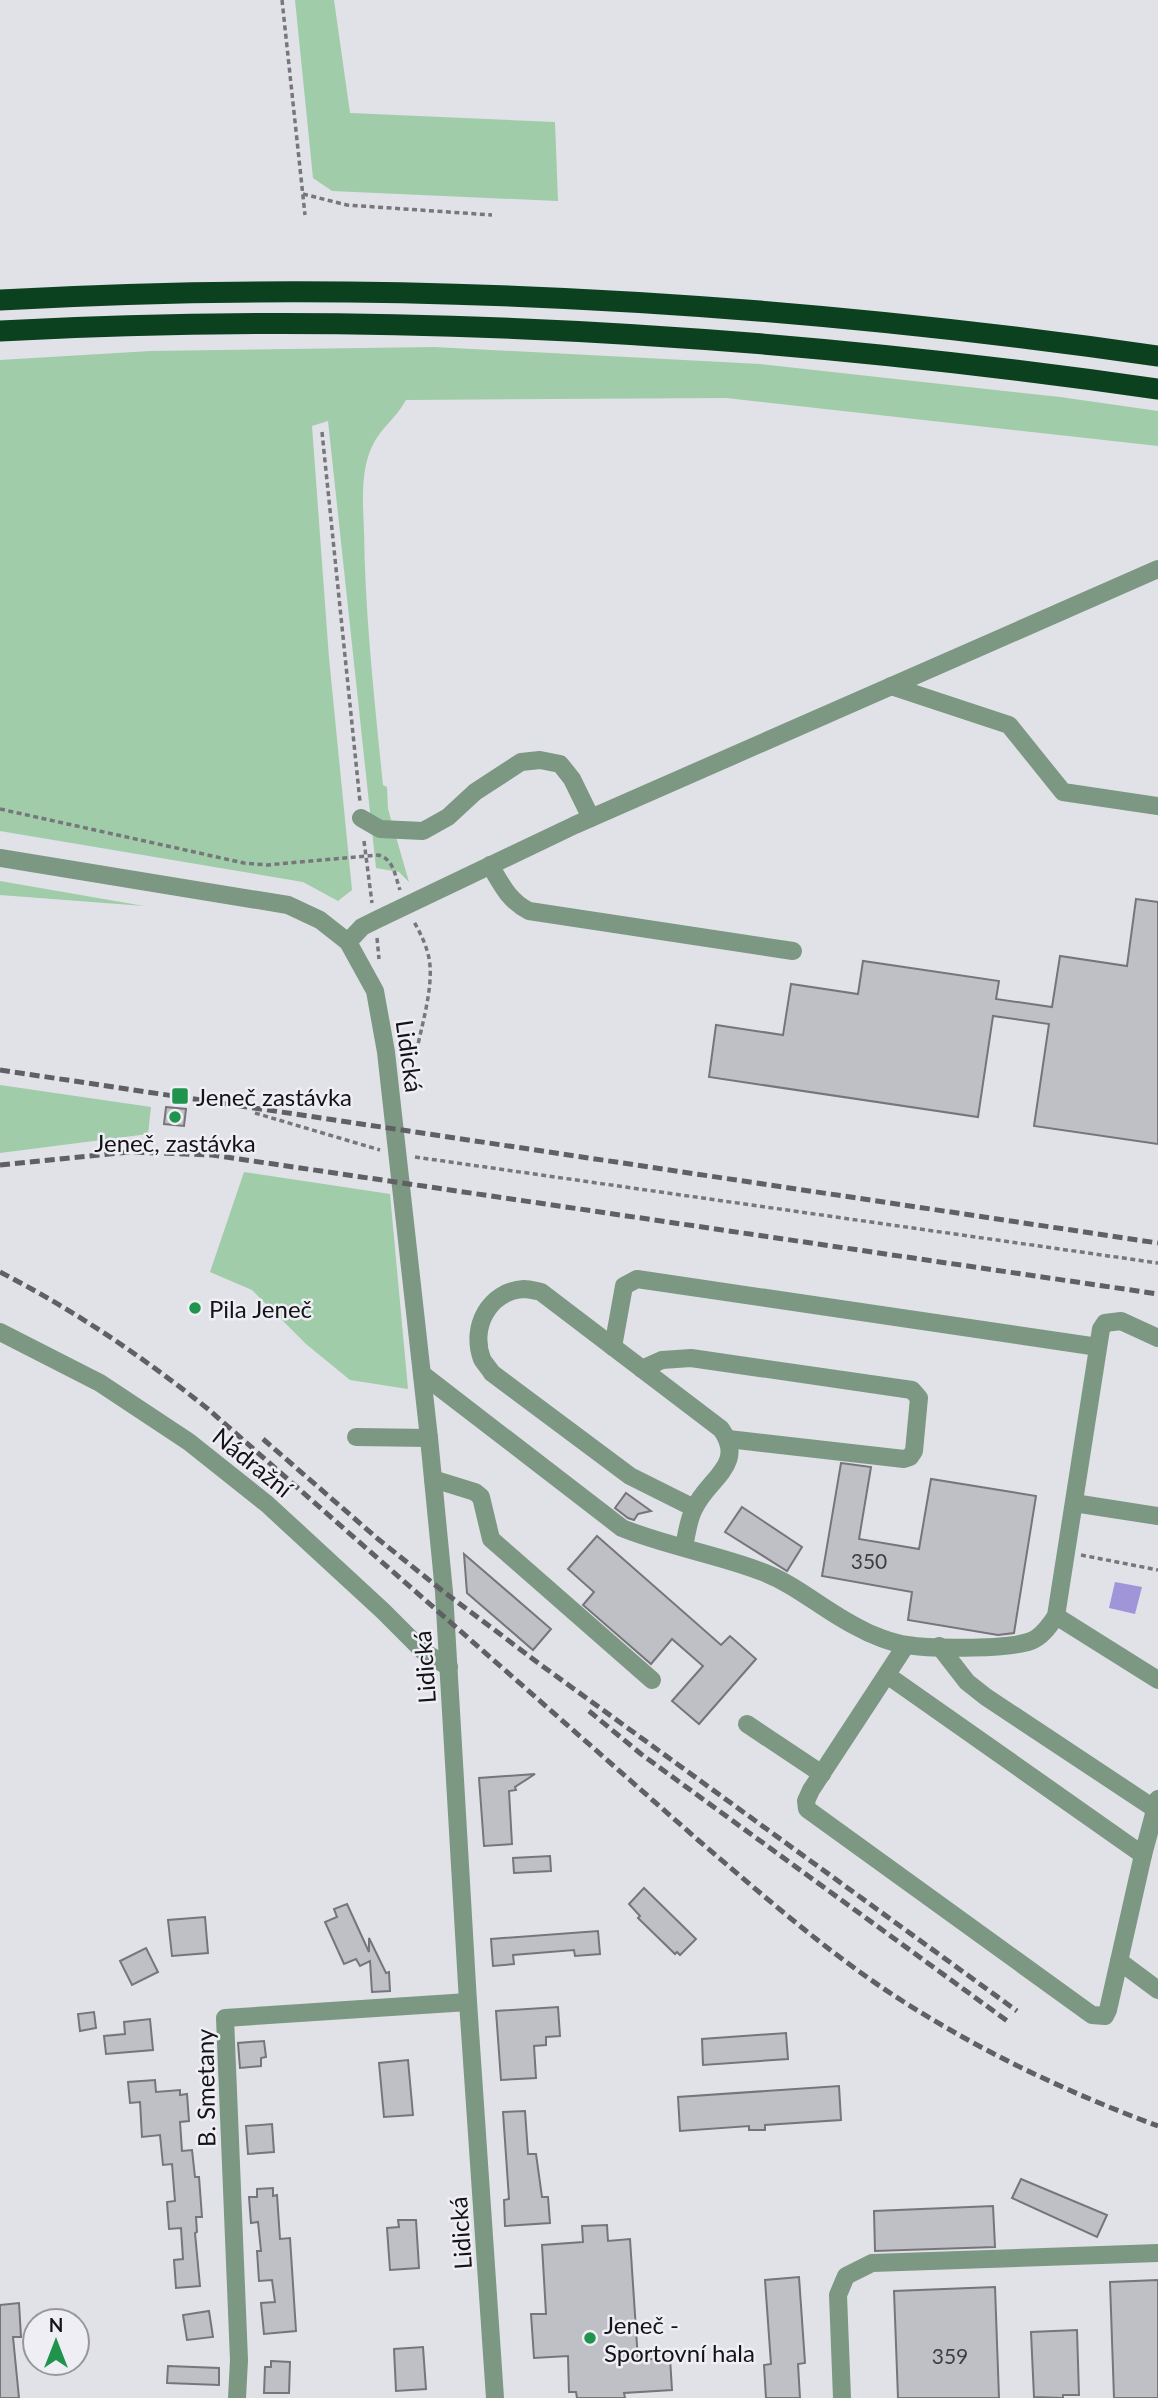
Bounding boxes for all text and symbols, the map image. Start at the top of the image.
street label: Lidická [391,1018,429,1094]
place label: Jeneč zastávka [196,1082,352,1111]
marker: Jeneč zastávka [170,1086,190,1106]
marker: Jeneč, zastávka [167,1109,183,1125]
place label: Jeneč, zastávka [94,1128,256,1157]
place label: Pila Jeneč [209,1294,312,1323]
marker: Pila Jeneč [187,1300,203,1316]
street label: Nádražní [207,1421,300,1504]
house number: 350 [851,1548,887,1573]
street label: Lidická [407,1630,441,1704]
street label: B. Smetany [189,2028,221,2147]
street label: Lidická [443,2196,477,2270]
north arrow [21,2307,91,2377]
place label: Jeneč - Sportovní hala [604,2310,755,2367]
text: N [49,2313,63,2336]
marker: Jeneč - Sportovní hala [582,2330,598,2346]
house number: 359 [932,2343,968,2368]

